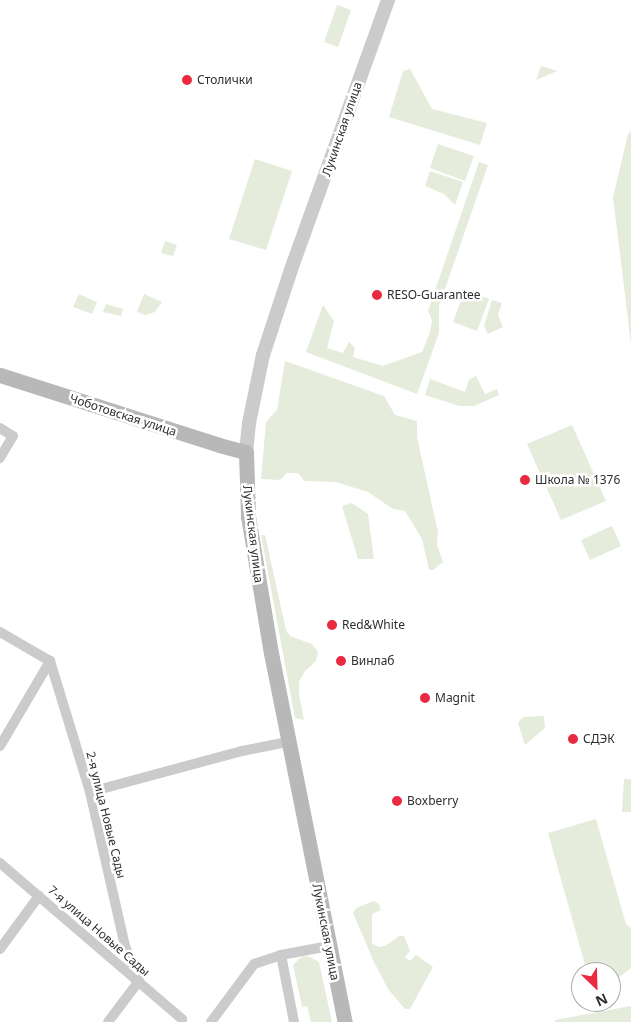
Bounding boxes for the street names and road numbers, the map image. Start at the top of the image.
street label: Лукинская улица [319,80,365,178]
street label: Чоботовская улица [68,391,178,439]
street label: Лукинская улица [240,484,266,584]
street label: 2-я улица Новые Сады [83,750,129,880]
street label: Лукинская улица [310,882,342,982]
street label: 7-я улица Новые Сады [45,883,153,979]

